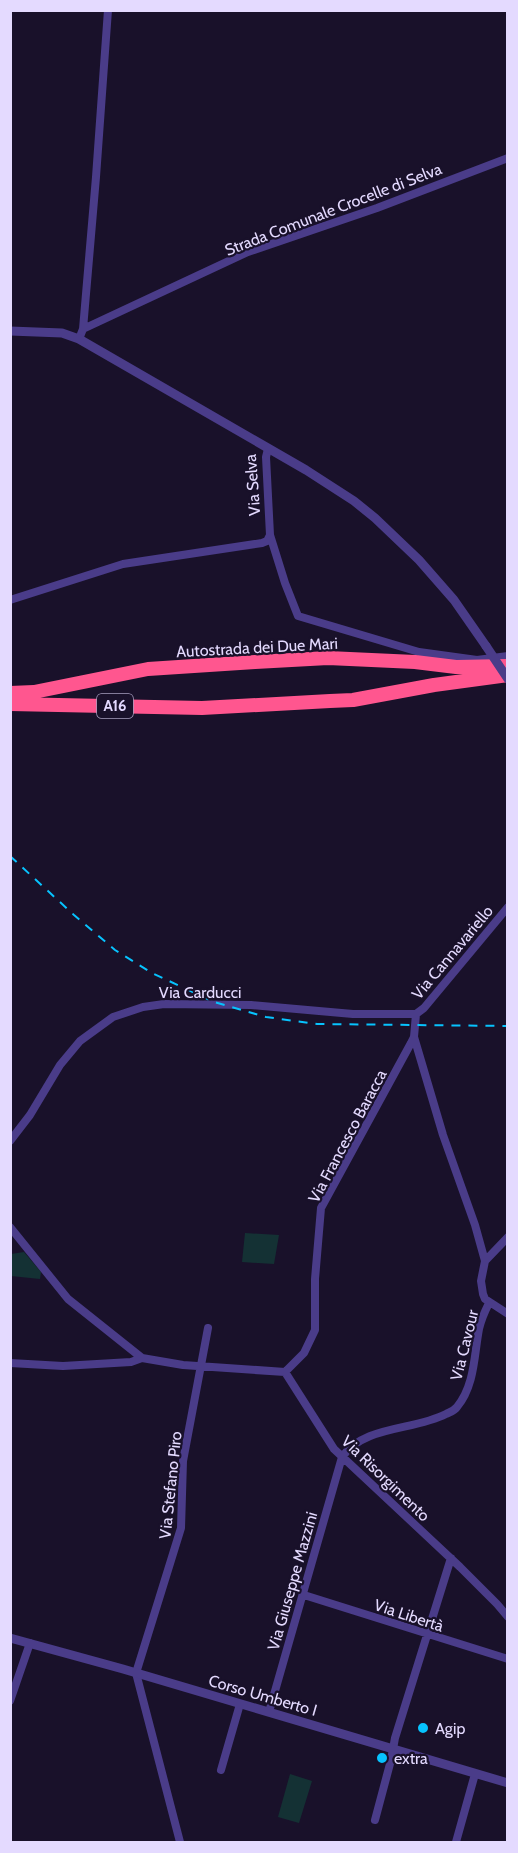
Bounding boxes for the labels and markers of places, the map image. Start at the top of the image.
place label: Agip [435,1719,465,1738]
marker: Agip [416,1721,430,1735]
place label: extra [394,1749,428,1768]
marker: extra [375,1751,389,1765]

